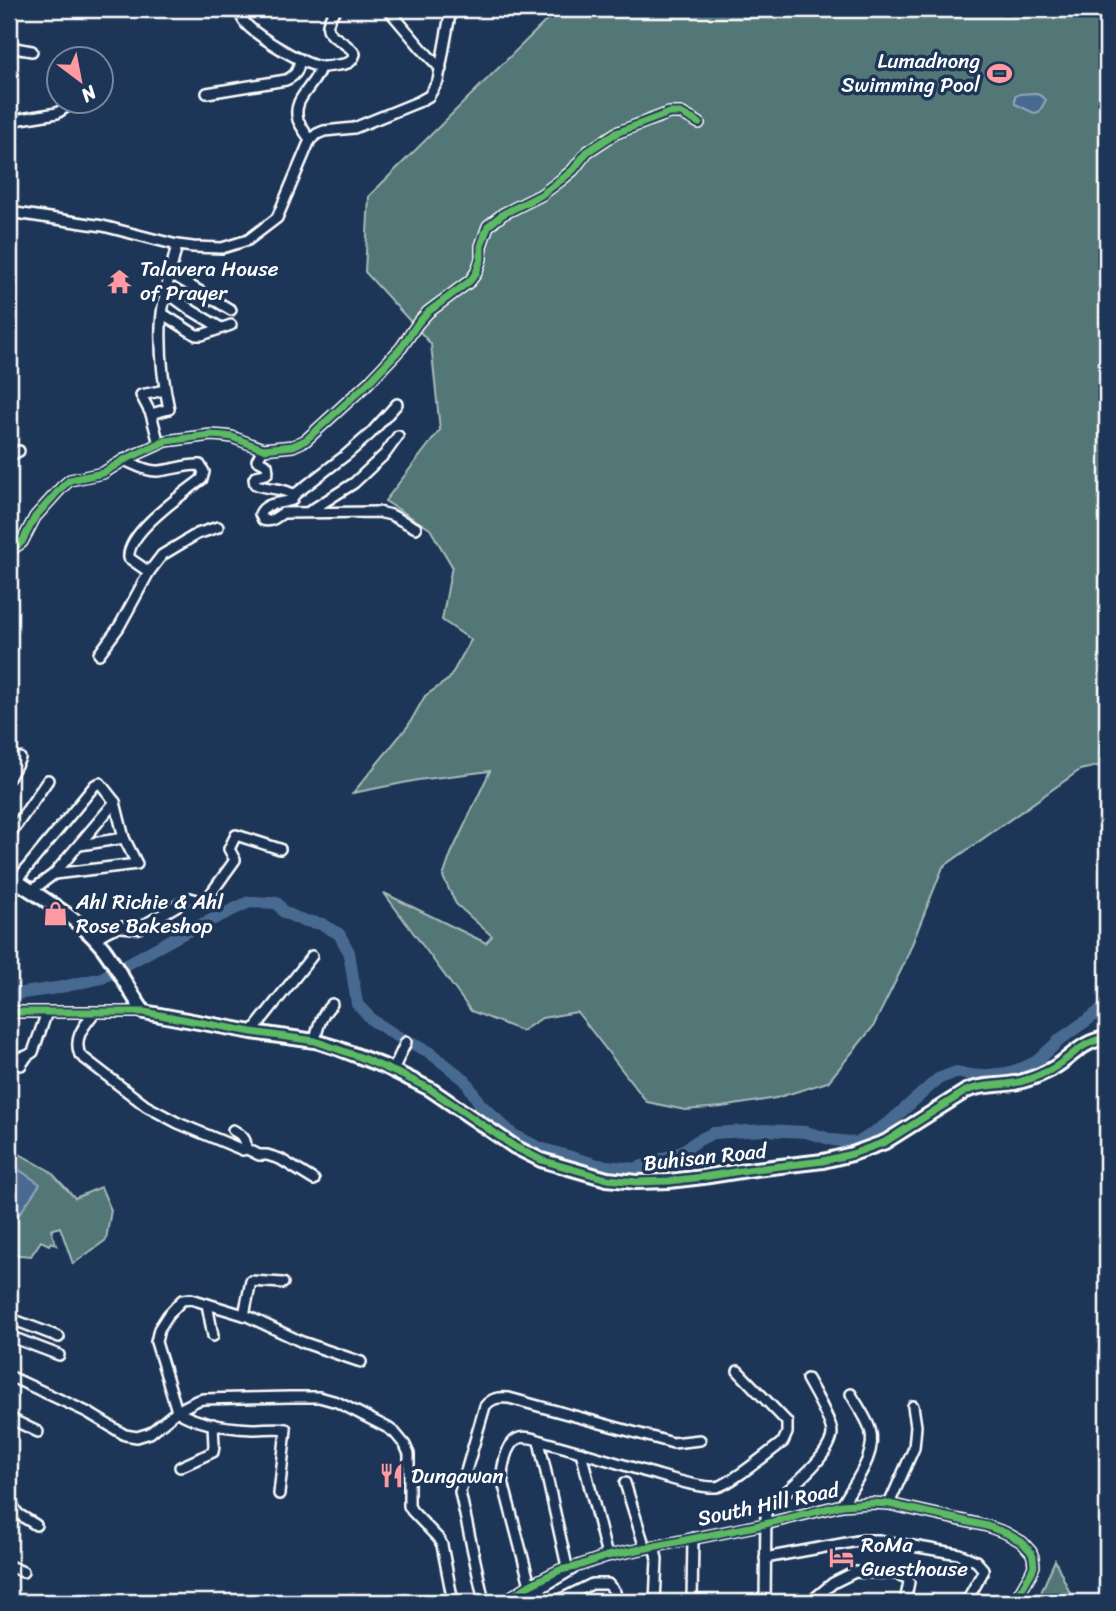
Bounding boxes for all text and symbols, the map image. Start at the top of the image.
place label: Lumadnong Swimming Pool [841,42,981,104]
north arrow [46,46,116,116]
sports icon: Lumadnong Swimming Pool [986,59,1014,87]
text: N [74,76,104,112]
place label: Talavera House of Prayer [140,250,279,312]
temple icon: Talavera House of Prayer [106,267,134,295]
place label: Ahl Richie & Ahl Rose Bakeshop [75,883,224,945]
shop icon: Ahl Richie & Ahl Rose Bakeshop [42,900,70,928]
street label: Buhisan Road [642,1131,770,1182]
place label: Dungawan [411,1457,504,1495]
restaurant icon: Dungawan [377,1462,405,1490]
street label: South Hill Road [694,1470,844,1538]
place label: RoMa Guesthouse [861,1526,968,1588]
hotel icon: RoMa Guesthouse [827,1543,855,1571]

